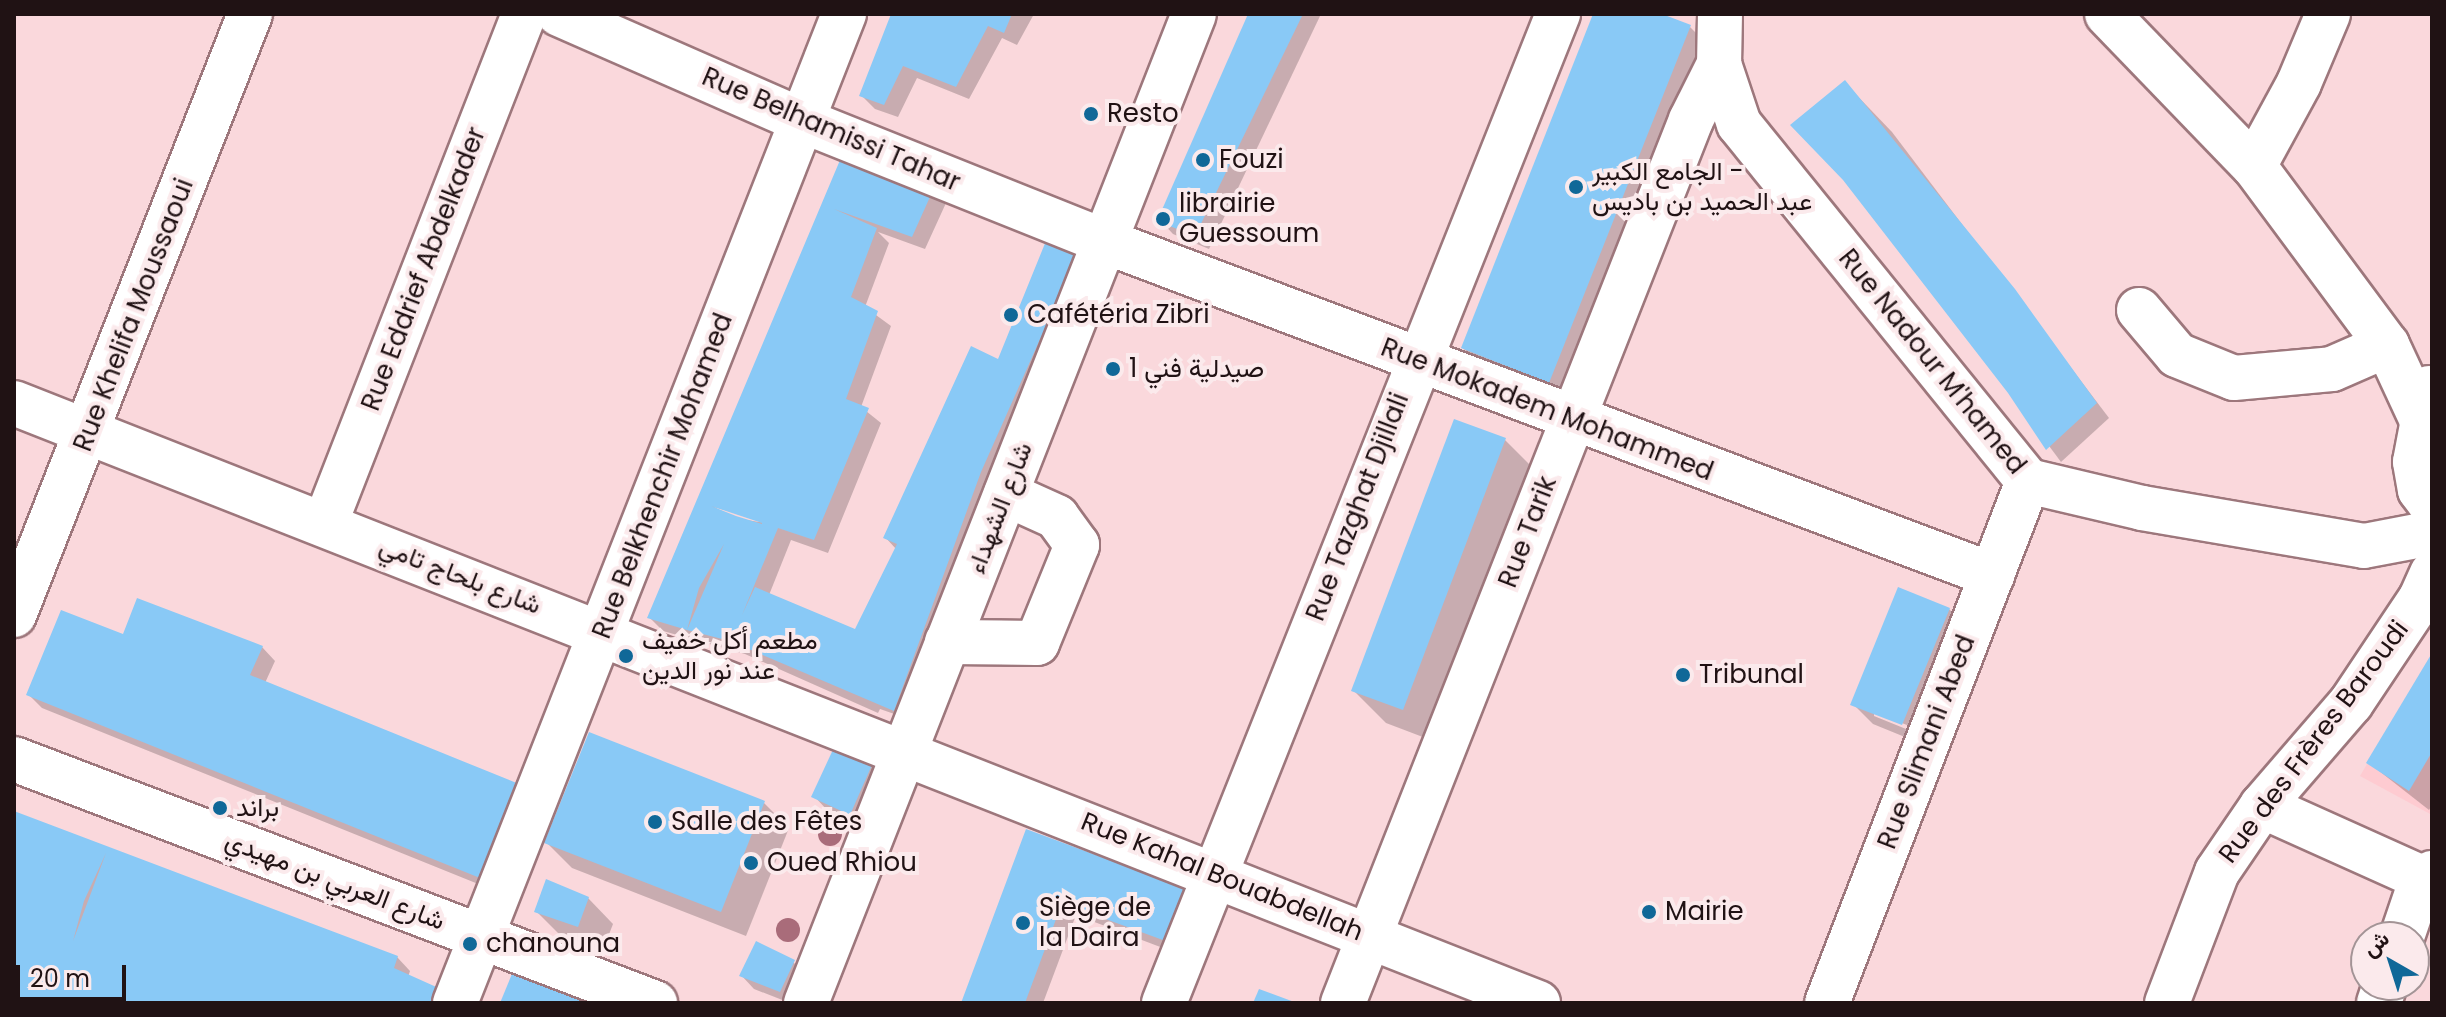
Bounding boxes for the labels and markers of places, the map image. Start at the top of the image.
place label: Resto [1107,98,1179,130]
marker: Resto [1082,105,1100,123]
place label: Fouzi [1219,144,1284,176]
marker: Fouzi [1194,151,1212,169]
place label: الجامع الكبير - عبد الحميد بن باديس [1592,156,1812,218]
marker: الجامع الكبير - عبد الحميد بن باديس [1567,178,1585,196]
place label: librairie Guessoum [1179,188,1319,250]
marker: librairie Guessoum [1154,210,1172,228]
place label: Cafétéria Zibri [1027,299,1210,331]
marker: Cafétéria Zibri [1002,306,1020,324]
place label: صيدلية فني 1 [1129,353,1264,385]
marker: صيدلية فني 1 [1104,360,1122,378]
place label: مطعم أكل خفيف عند نور الدين [642,625,818,686]
marker: مطعم أكل خفيف عند نور الدين [617,647,635,665]
place label: Tribunal [1699,659,1804,691]
marker: Tribunal [1674,666,1692,684]
place label: براند [236,792,279,824]
marker: براند [211,799,229,817]
place label: Salle des Fêtes [671,806,862,838]
marker: Salle des Fêtes [646,813,664,831]
place label: Oued Rhiou [767,847,917,879]
marker: Oued Rhiou [742,854,760,872]
place label: Siège de la Daira [1039,892,1151,954]
place label: Mairie [1665,896,1744,928]
marker: Mairie [1640,903,1658,921]
marker: Siège de la Daira [1014,914,1032,932]
place label: chanouna [486,928,620,960]
marker: chanouna [461,935,479,953]

